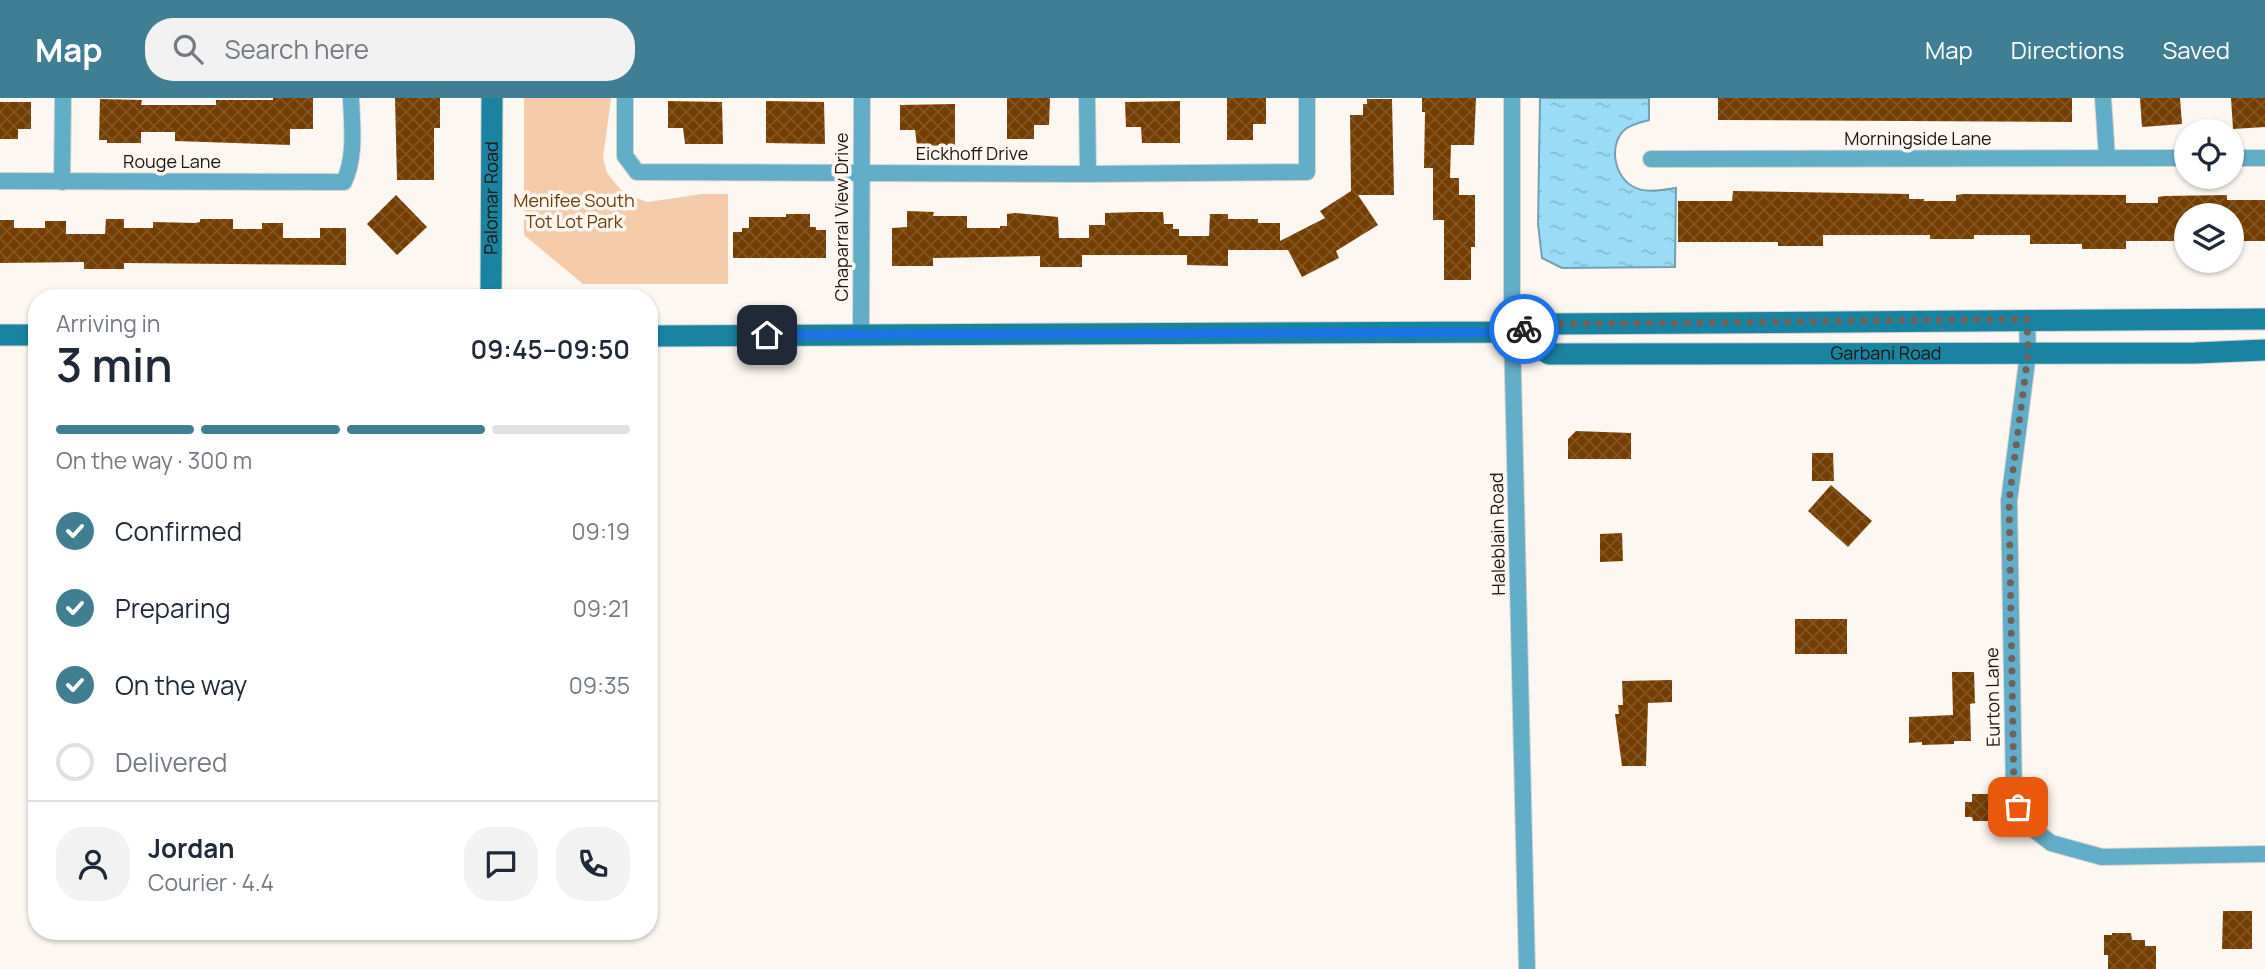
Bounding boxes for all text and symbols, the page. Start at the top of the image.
search box [145,18,635,81]
text: Map [35,27,103,72]
icon: search [169,30,207,68]
text: Search here [225,31,369,67]
text: Map [1925,33,1973,66]
text: Directions [2011,33,2124,66]
text: Saved [2162,33,2230,66]
map controls [2174,119,2244,273]
button: locate [2174,119,2244,189]
street label: Morningside Lane [1844,126,1992,150]
street label: Chaparral View Drive [829,132,853,302]
street label: Palomar Road [478,141,503,255]
street label: Eickhoff Drive [916,141,1028,165]
street label: Rouge Lane [123,149,221,173]
park label: Menifee South Tot Lot Park [513,188,635,233]
button: layers [2174,203,2244,273]
courier [1489,294,1559,364]
pin [737,305,797,365]
text: Arriving in [56,307,161,339]
icon: bike [1505,310,1543,348]
icon: home [748,316,786,354]
text: 09:45–09:50 [471,331,630,367]
text: 3 min [56,333,173,396]
street label: Garbani Road [1830,340,1942,365]
text: On the way · 300 m [56,444,252,476]
street label: Haleblain Road [1484,472,1510,596]
icon: check [56,512,94,550]
text: Confirmed [115,513,242,549]
text: 09:19 [572,515,630,547]
icon: check [56,589,94,627]
text: Preparing [115,590,231,626]
text: 09:21 [573,592,630,624]
street label: Eurton Lane [1979,647,2005,747]
icon: check [56,666,94,704]
text: On the way [115,667,247,703]
text: 09:35 [569,669,630,701]
text: Delivered [115,744,227,780]
pin [1988,777,2048,837]
icon: bag [1999,788,2037,826]
button: person [56,827,130,901]
button: chat [464,827,538,901]
button: phone [556,827,630,901]
text: Jordan [148,830,234,866]
text: Courier · 4.4 [148,866,274,898]

